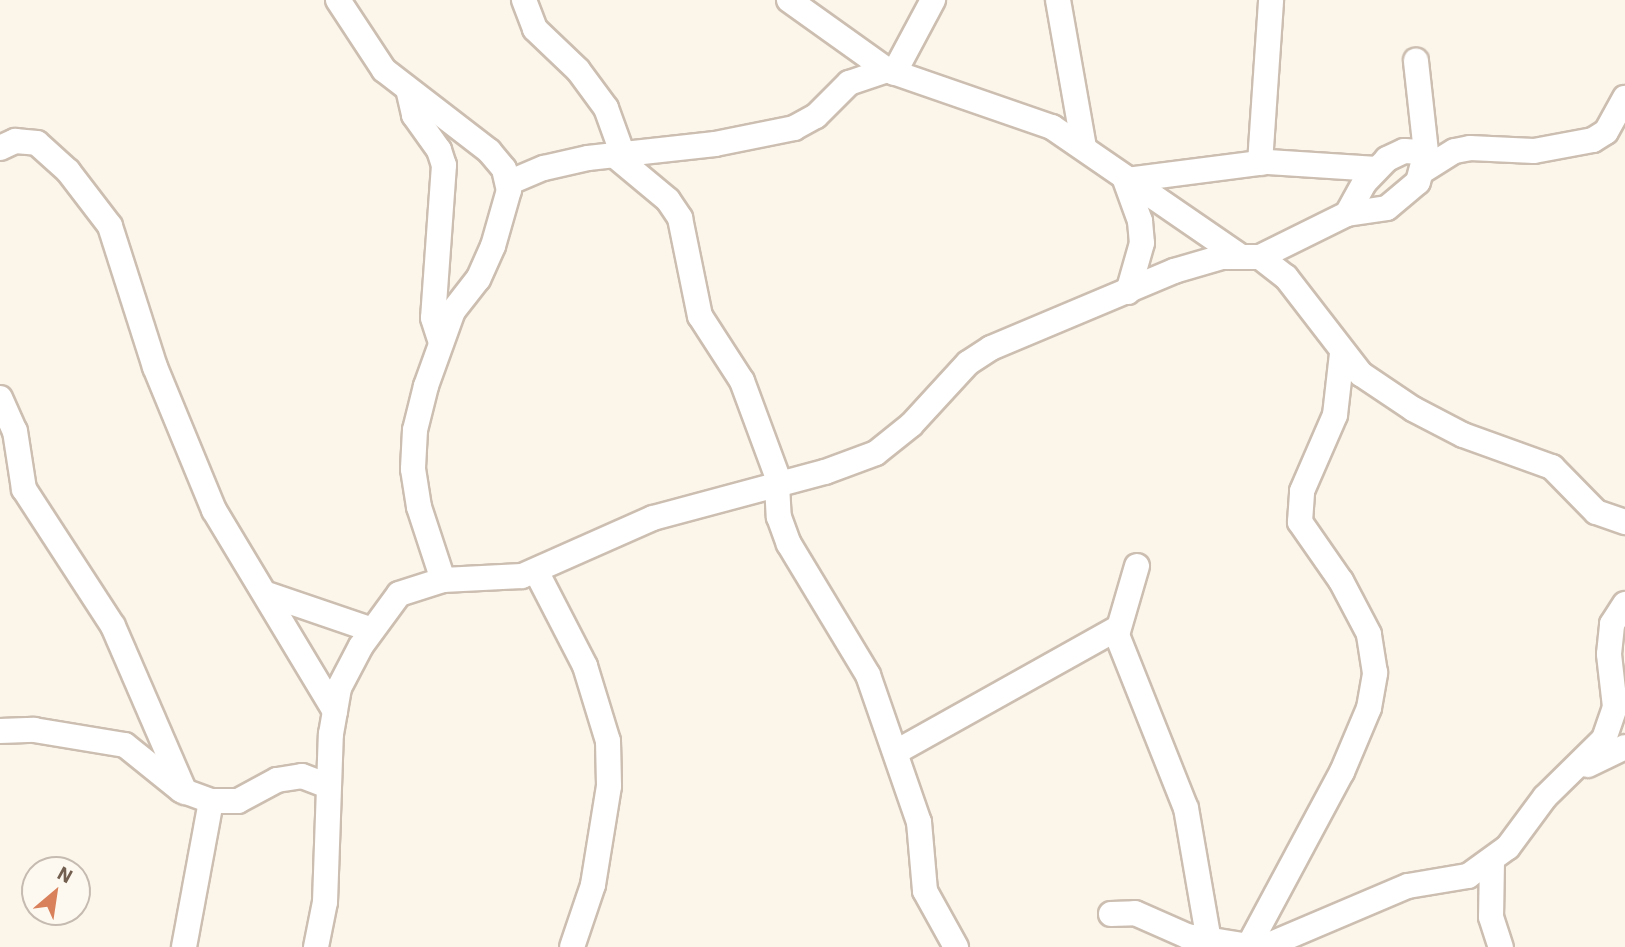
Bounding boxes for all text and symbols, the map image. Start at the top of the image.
north arrow [21,856,91,926]
text: N [53,861,77,888]

